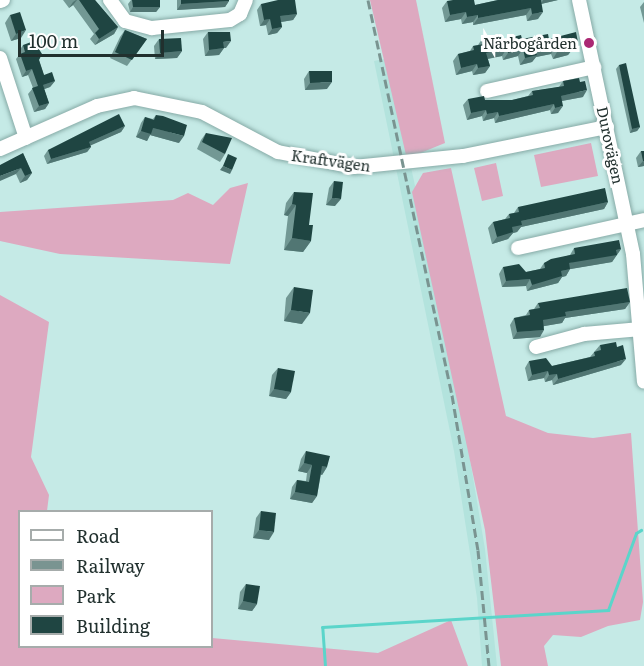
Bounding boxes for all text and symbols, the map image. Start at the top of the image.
scale bar [21,18,166,56]
text: 100 m [29,27,78,54]
place label: Närbogården [483,34,577,52]
marker: Närbogården [582,36,596,50]
street label: Durovägen [594,105,628,185]
street label: Kraftvägen [290,146,372,174]
legend [18,510,213,648]
text: Road [76,522,120,549]
text: Railway [76,552,145,579]
text: Park [76,582,115,609]
text: Building [76,612,150,639]

